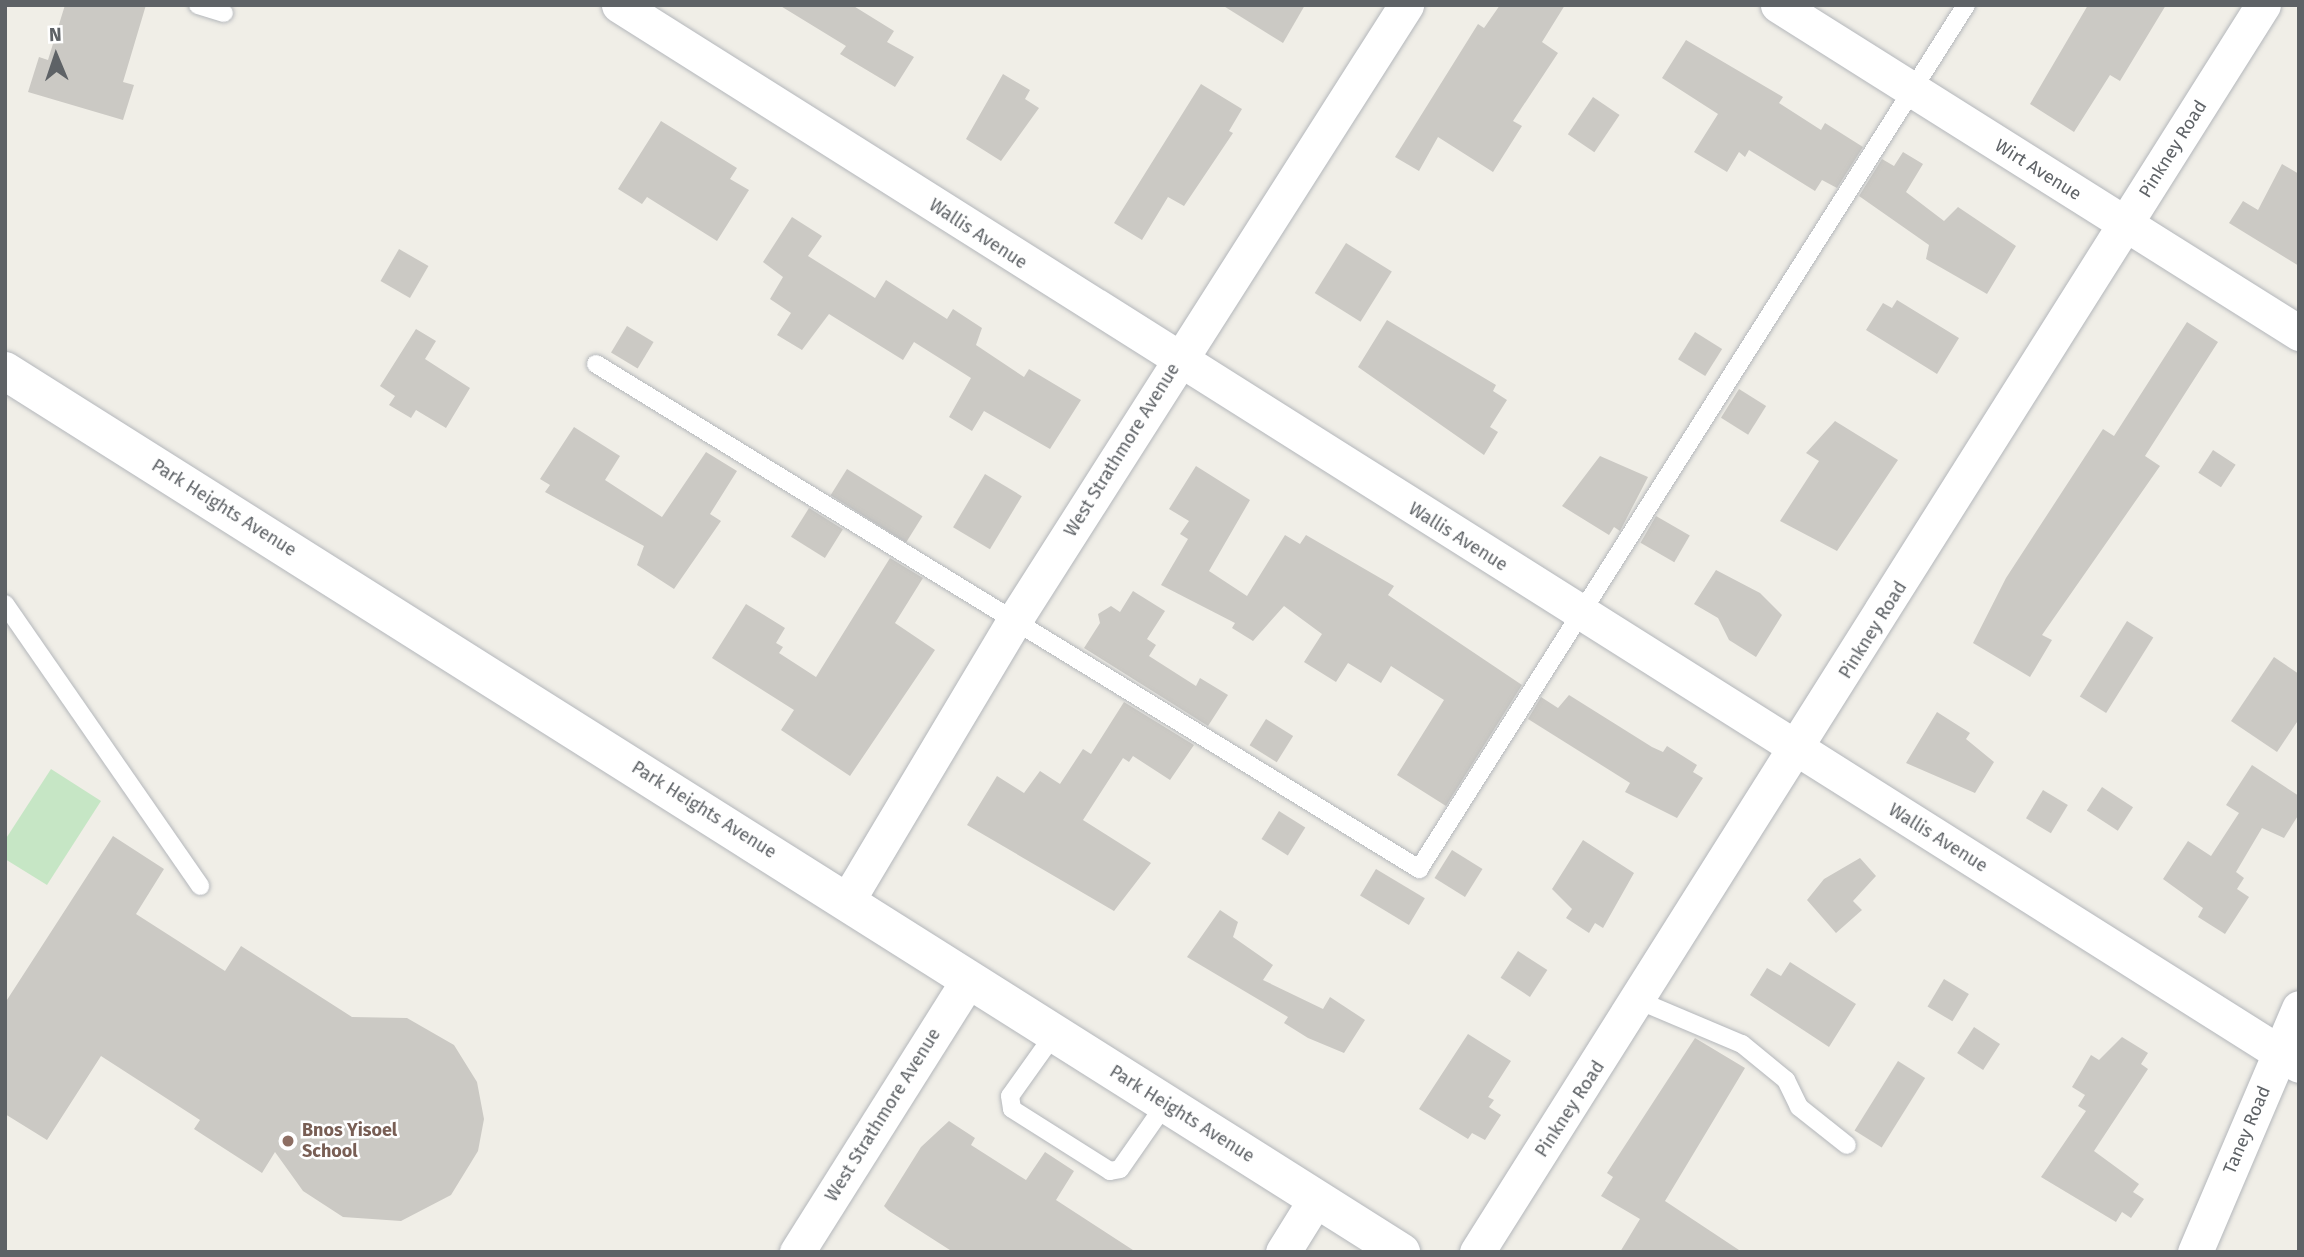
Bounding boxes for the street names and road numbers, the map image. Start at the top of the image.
street label: Pinkney Road [2135,96,2211,202]
street label: Wirt Avenue [1991,135,2085,205]
street label: Wallis Avenue [925,194,1031,274]
street label: West Strathmore Avenue [1060,359,1184,541]
street label: Park Heights Avenue [148,455,300,561]
street label: Wallis Avenue [1405,498,1511,576]
street label: Pinkney Road [1835,577,1911,683]
street label: Park Heights Avenue [628,757,780,863]
street label: Wallis Avenue [1885,799,1991,877]
street label: West Strathmore Avenue [821,1024,945,1206]
street label: Pinkney Road [1531,1057,1609,1161]
street label: Park Heights Avenue [1106,1061,1258,1167]
street label: Taney Road [2219,1083,2275,1177]

